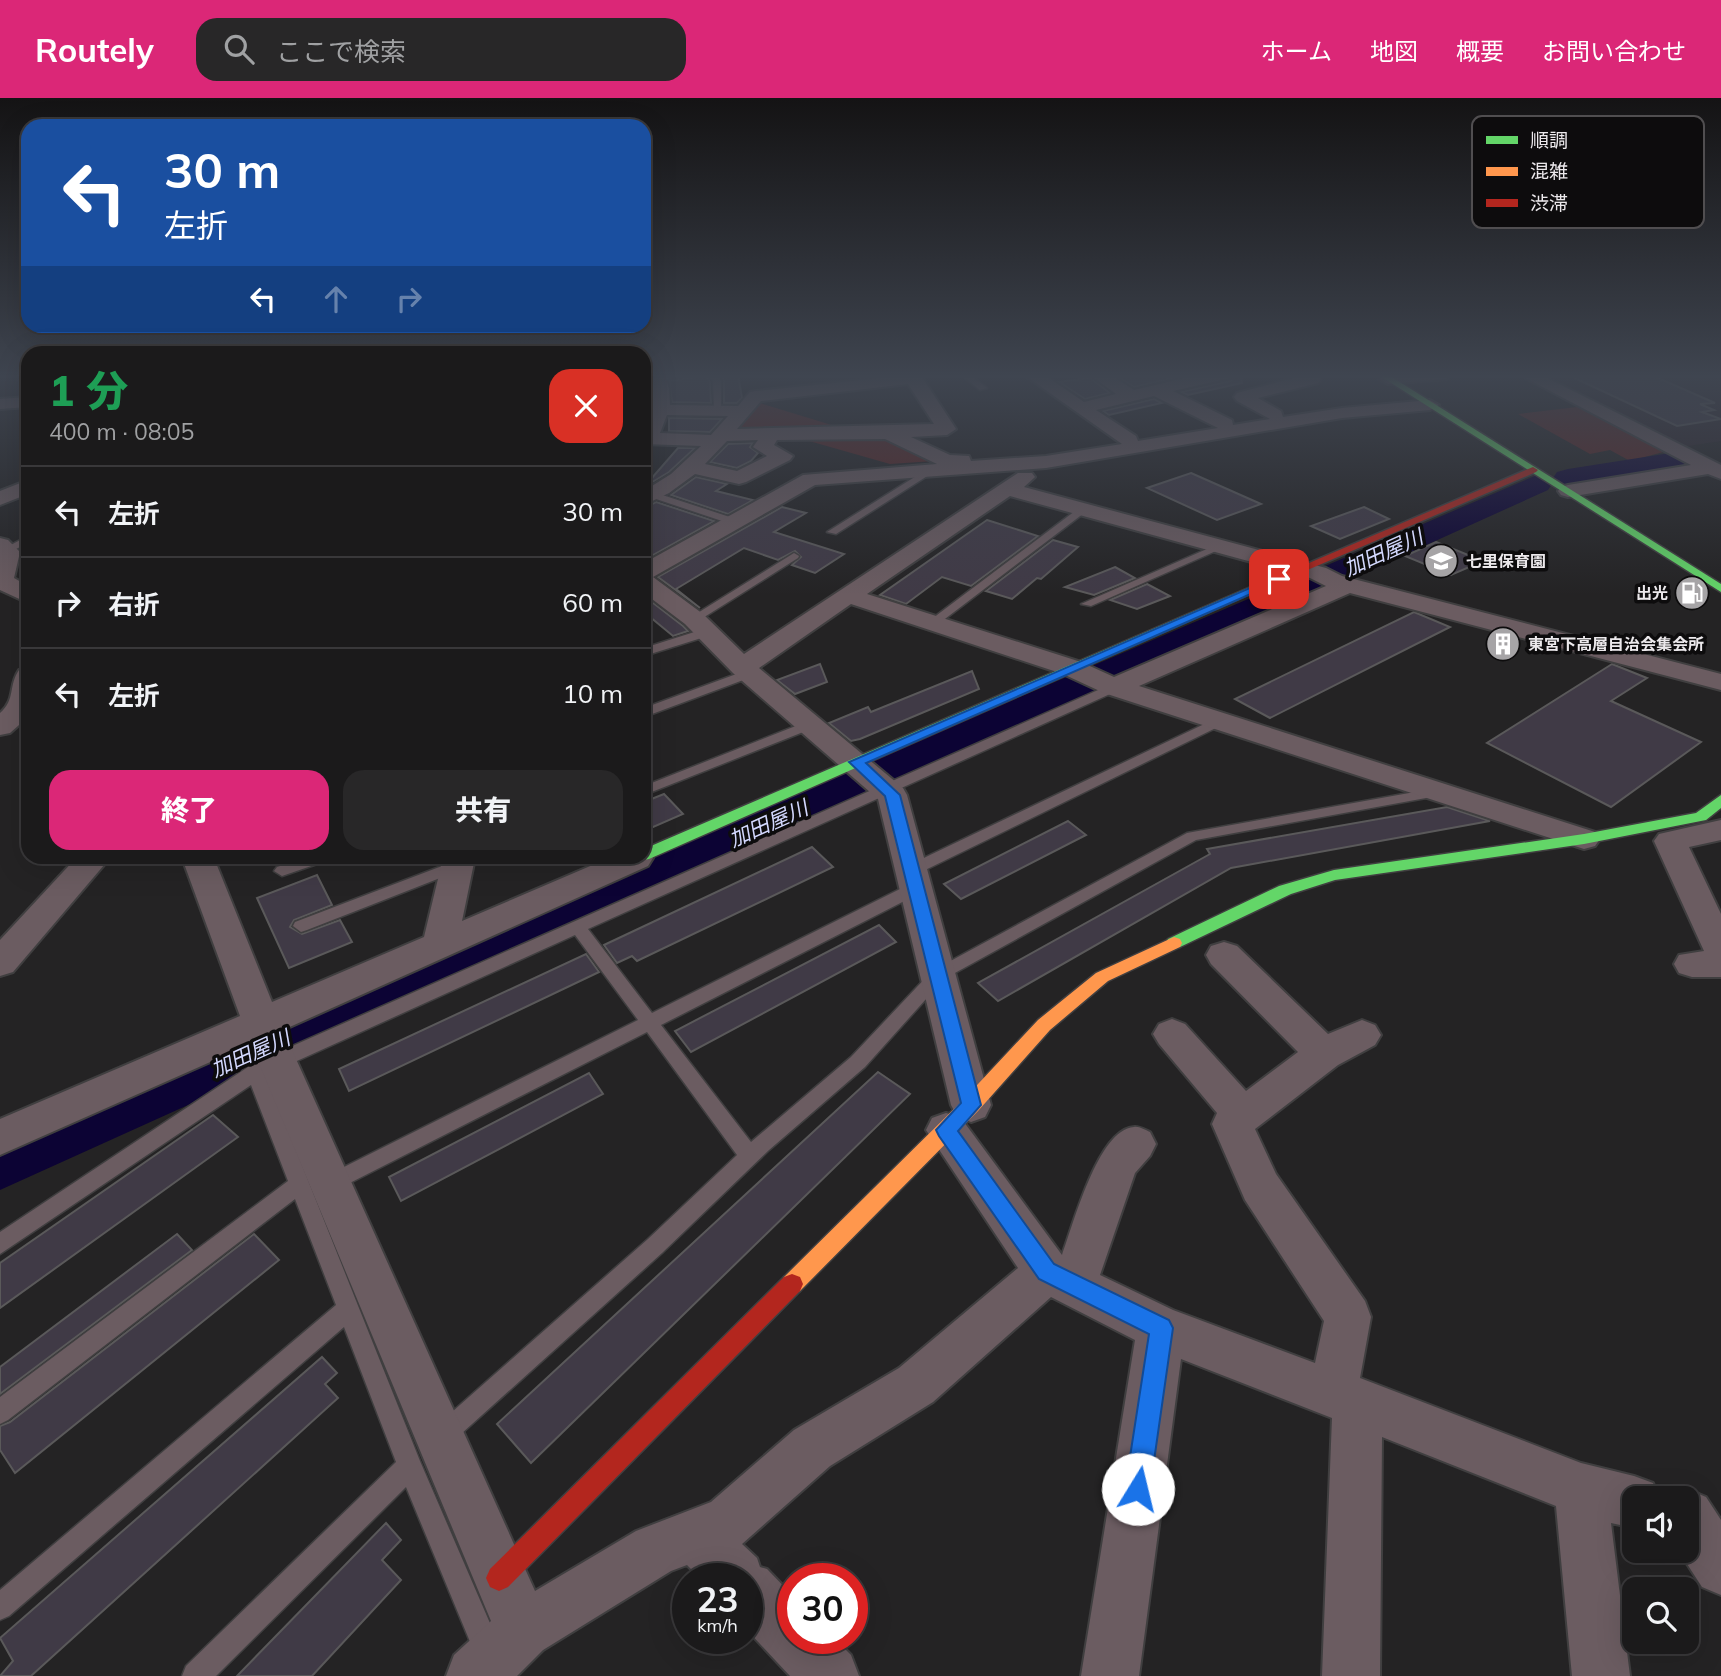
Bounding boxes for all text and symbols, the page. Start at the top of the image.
search box [196,18,686,81]
text: Routely [35,29,154,70]
icon: search [220,30,258,68]
text: ここで検索 [276,35,406,68]
text: ホーム [1261,36,1332,66]
text: 地図 [1370,36,1418,66]
text: 概要 [1456,36,1504,66]
text: お問い合わせ [1542,36,1686,66]
legend [1472,116,1704,228]
text: 順調 [1530,128,1568,152]
text: 30 m [164,139,280,200]
icon: left [49,147,140,238]
text: 混雑 [1530,159,1568,183]
text: 渋滞 [1530,191,1568,215]
text: 左折 [164,205,228,245]
icon: left [244,280,282,318]
icon: ahead [317,280,355,318]
icon: right [390,280,428,318]
text: 1 分 [49,364,128,417]
button: close [549,369,623,443]
text: 400 m · 08:05 [49,417,194,446]
icon: left [49,493,87,531]
text: 30 m [562,495,623,528]
text: 左折 [108,497,160,530]
water label: 加田屋川 [1339,522,1428,581]
school or university icon: 七里保育園 [1422,542,1460,580]
pin [1249,549,1309,609]
place label: 七里保育園 [1466,551,1546,571]
icon: arrive [1260,560,1298,598]
fuel station icon: 出光 [1673,574,1711,612]
place label: 出光 [1636,583,1668,603]
icon: right [49,584,87,622]
text: 60 m [562,586,623,619]
text: 右折 [108,588,160,621]
building icon: 東宮下高層自治会集会所 [1484,625,1522,663]
place label: 東宮下高層自治会集会所 [1528,634,1704,654]
icon: left [49,675,87,713]
text: 10 m [562,677,623,710]
text: 左折 [108,679,160,712]
button: 終了 [49,770,329,850]
button: 共有 [343,770,623,850]
water label: 加田屋川 [724,793,813,852]
water label: 加田屋川 [206,1023,295,1082]
position arrow [1101,1452,1175,1526]
map controls [1622,1486,1699,1654]
button: sound [1622,1486,1699,1563]
speed limit sign: 30 [777,1563,868,1654]
text: 23 [696,1577,739,1621]
button: search [1622,1577,1699,1654]
text: km/h [697,1614,738,1637]

